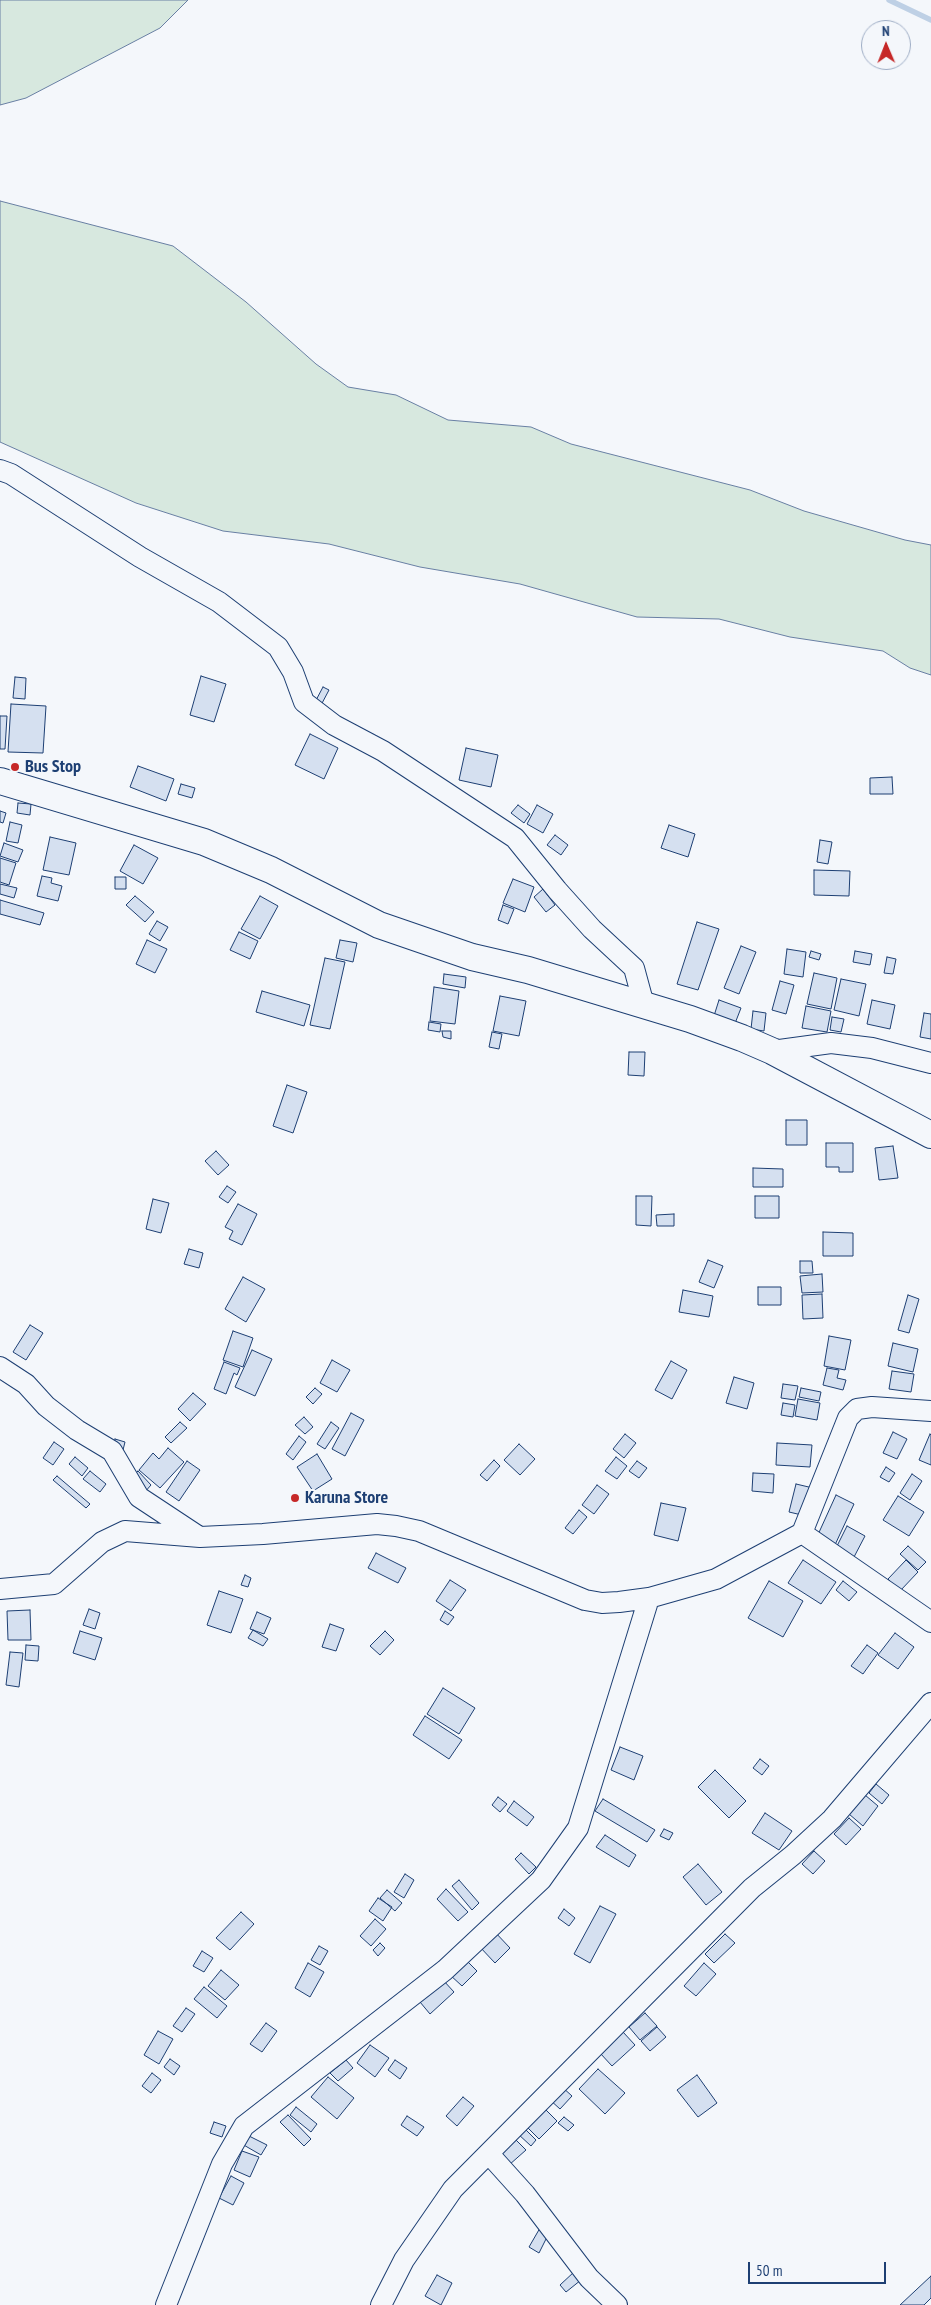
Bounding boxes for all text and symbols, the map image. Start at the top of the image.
north arrow [861,20,911,70]
text: N [882,22,890,40]
place label: Bus Stop [25,756,81,778]
marker: Bus Stop [9,761,21,773]
place label: Karuna Store [305,1487,388,1509]
marker: Karuna Store [289,1492,301,1504]
scale bar [751,2252,888,2284]
text: 50 m [756,2261,782,2280]

